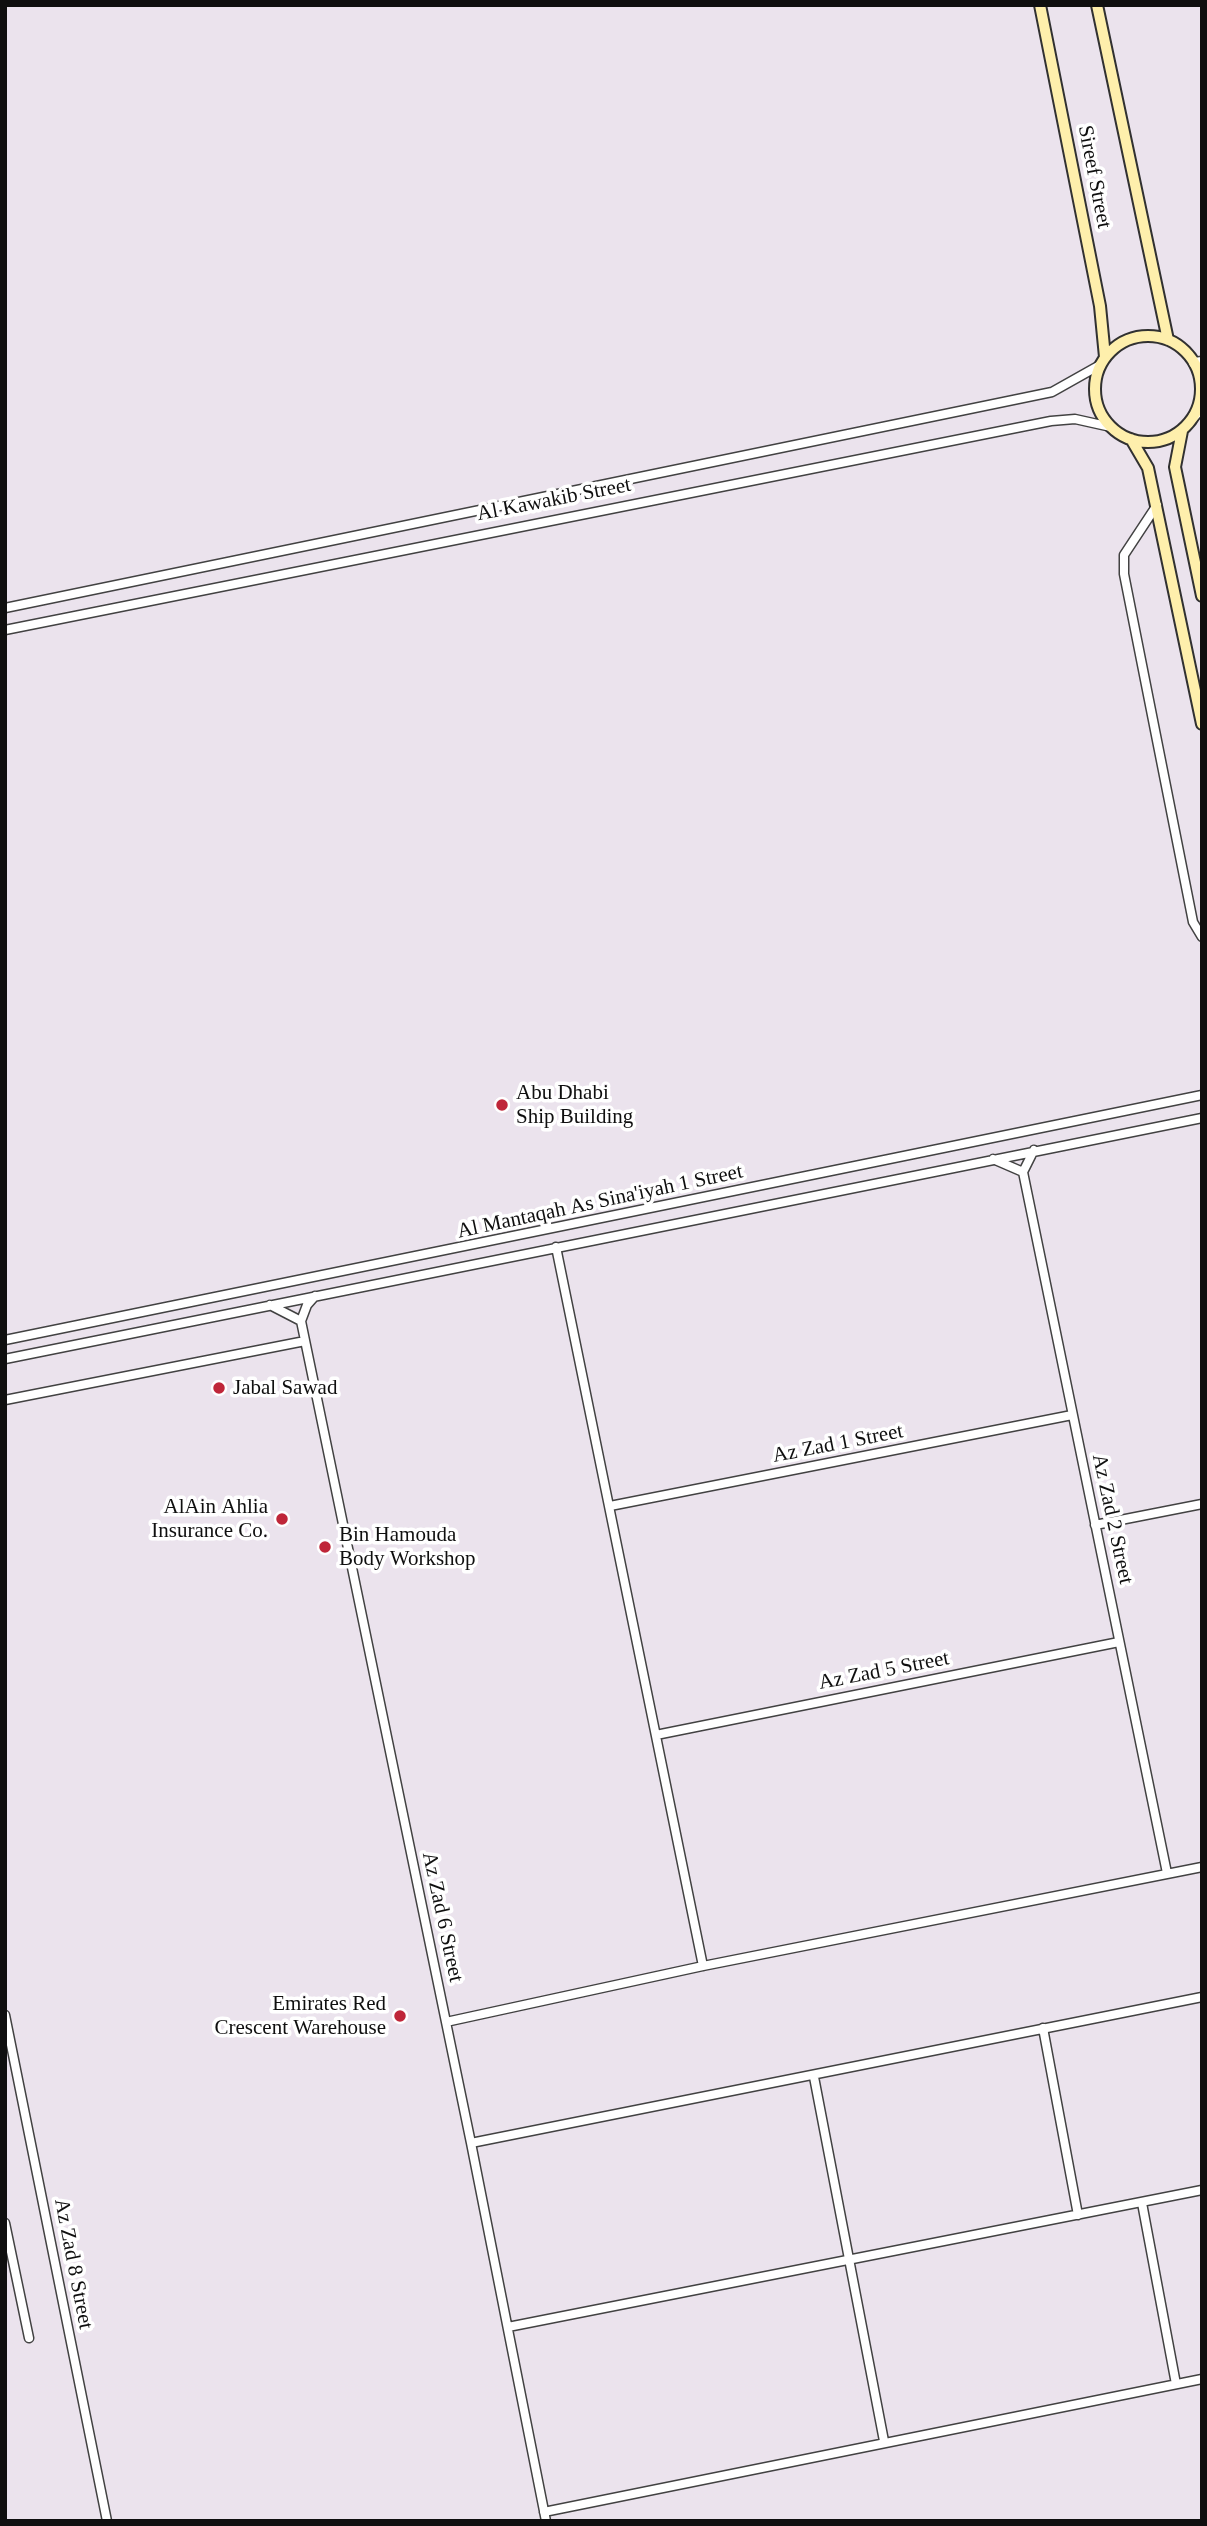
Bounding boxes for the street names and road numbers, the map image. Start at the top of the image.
street label: Sireef Street [1072,123,1116,231]
street label: Al Kawakib Street [475,473,633,527]
street label: Al Mantaqah As Sina'iyah 1 Street [455,1159,745,1245]
street label: Az Zad 1 Street [771,1419,905,1469]
street label: Az Zad 2 Street [1086,1452,1138,1586]
street label: Az Zad 5 Street [817,1646,951,1696]
street label: Az Zad 6 Street [416,1850,468,1984]
street label: Az Zad 8 Street [48,2197,98,2331]

